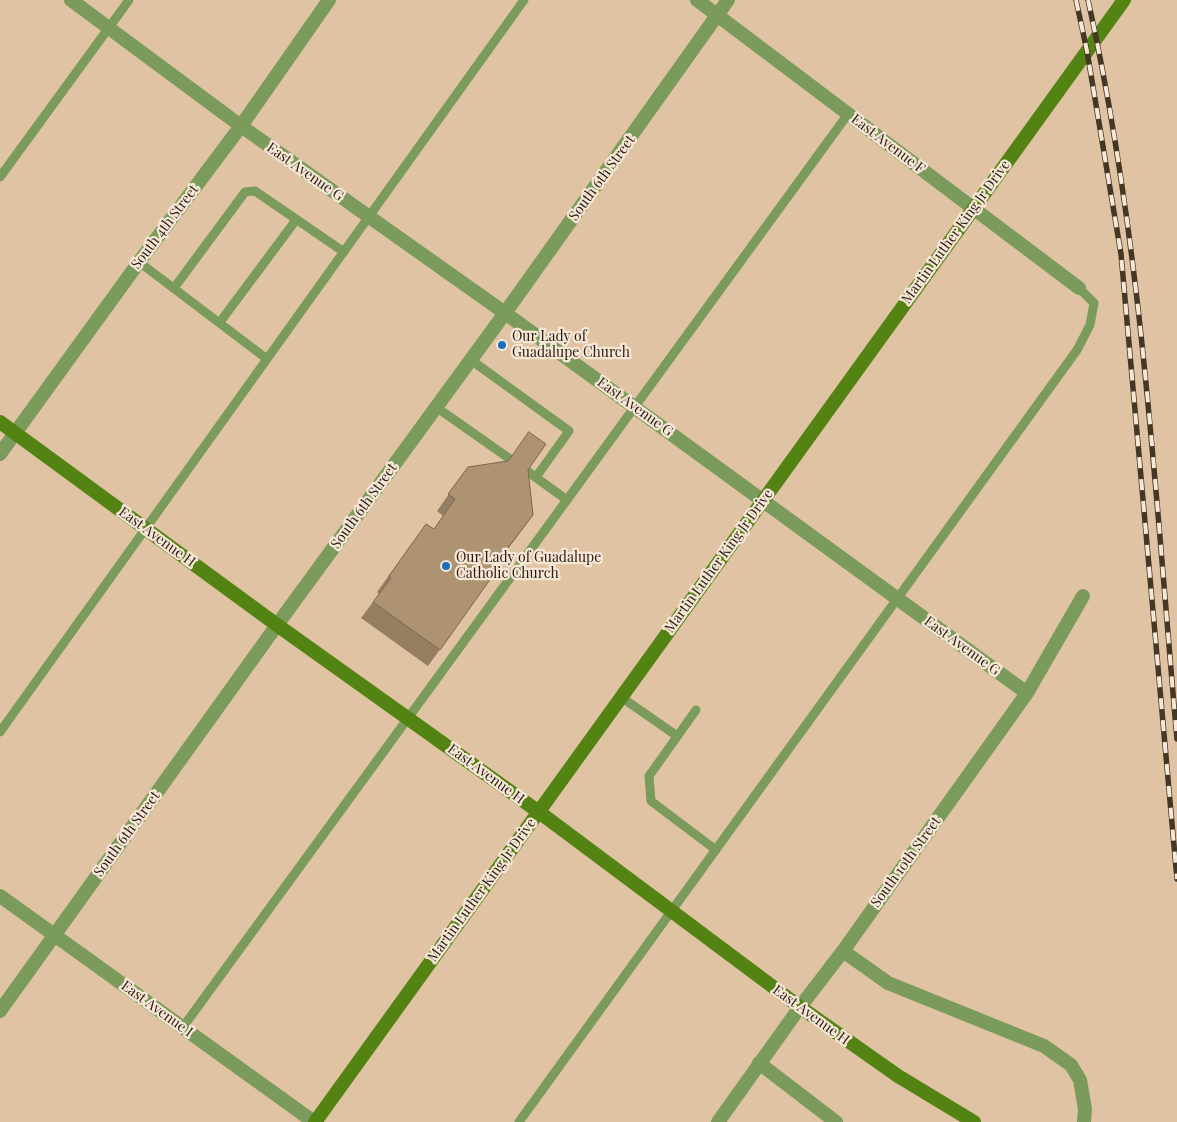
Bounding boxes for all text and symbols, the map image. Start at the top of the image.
street label: East Avenue F [848,111,928,177]
street label: South 6th Street [565,132,639,224]
street label: East Avenue G [263,139,347,205]
street label: Martin Luther King Jr Drive [898,157,1014,307]
street label: South 4th Street [128,182,202,272]
place label: Our Lady of Guadalupe Church [512,329,630,362]
marker: Our Lady of Guadalupe Church [496,339,508,351]
street label: East Avenue G [594,374,676,440]
street label: South 6th Street [327,460,401,552]
street label: Martin Luther King Jr Drive [661,486,777,636]
street label: East Avenue H [115,504,199,570]
place label: Our Lady of Guadalupe Catholic Church [456,550,601,582]
marker: Our Lady of Guadalupe Catholic Church [440,560,452,572]
street label: East Avenue G [921,613,1003,679]
street label: East Avenue H [444,741,528,807]
street label: South 6th Street [90,788,164,880]
street label: South 10th Street [867,813,945,911]
street label: Martin Luther King Jr Drive [424,815,540,965]
street label: East Avenue I [118,977,196,1041]
street label: East Avenue H [769,982,853,1048]

